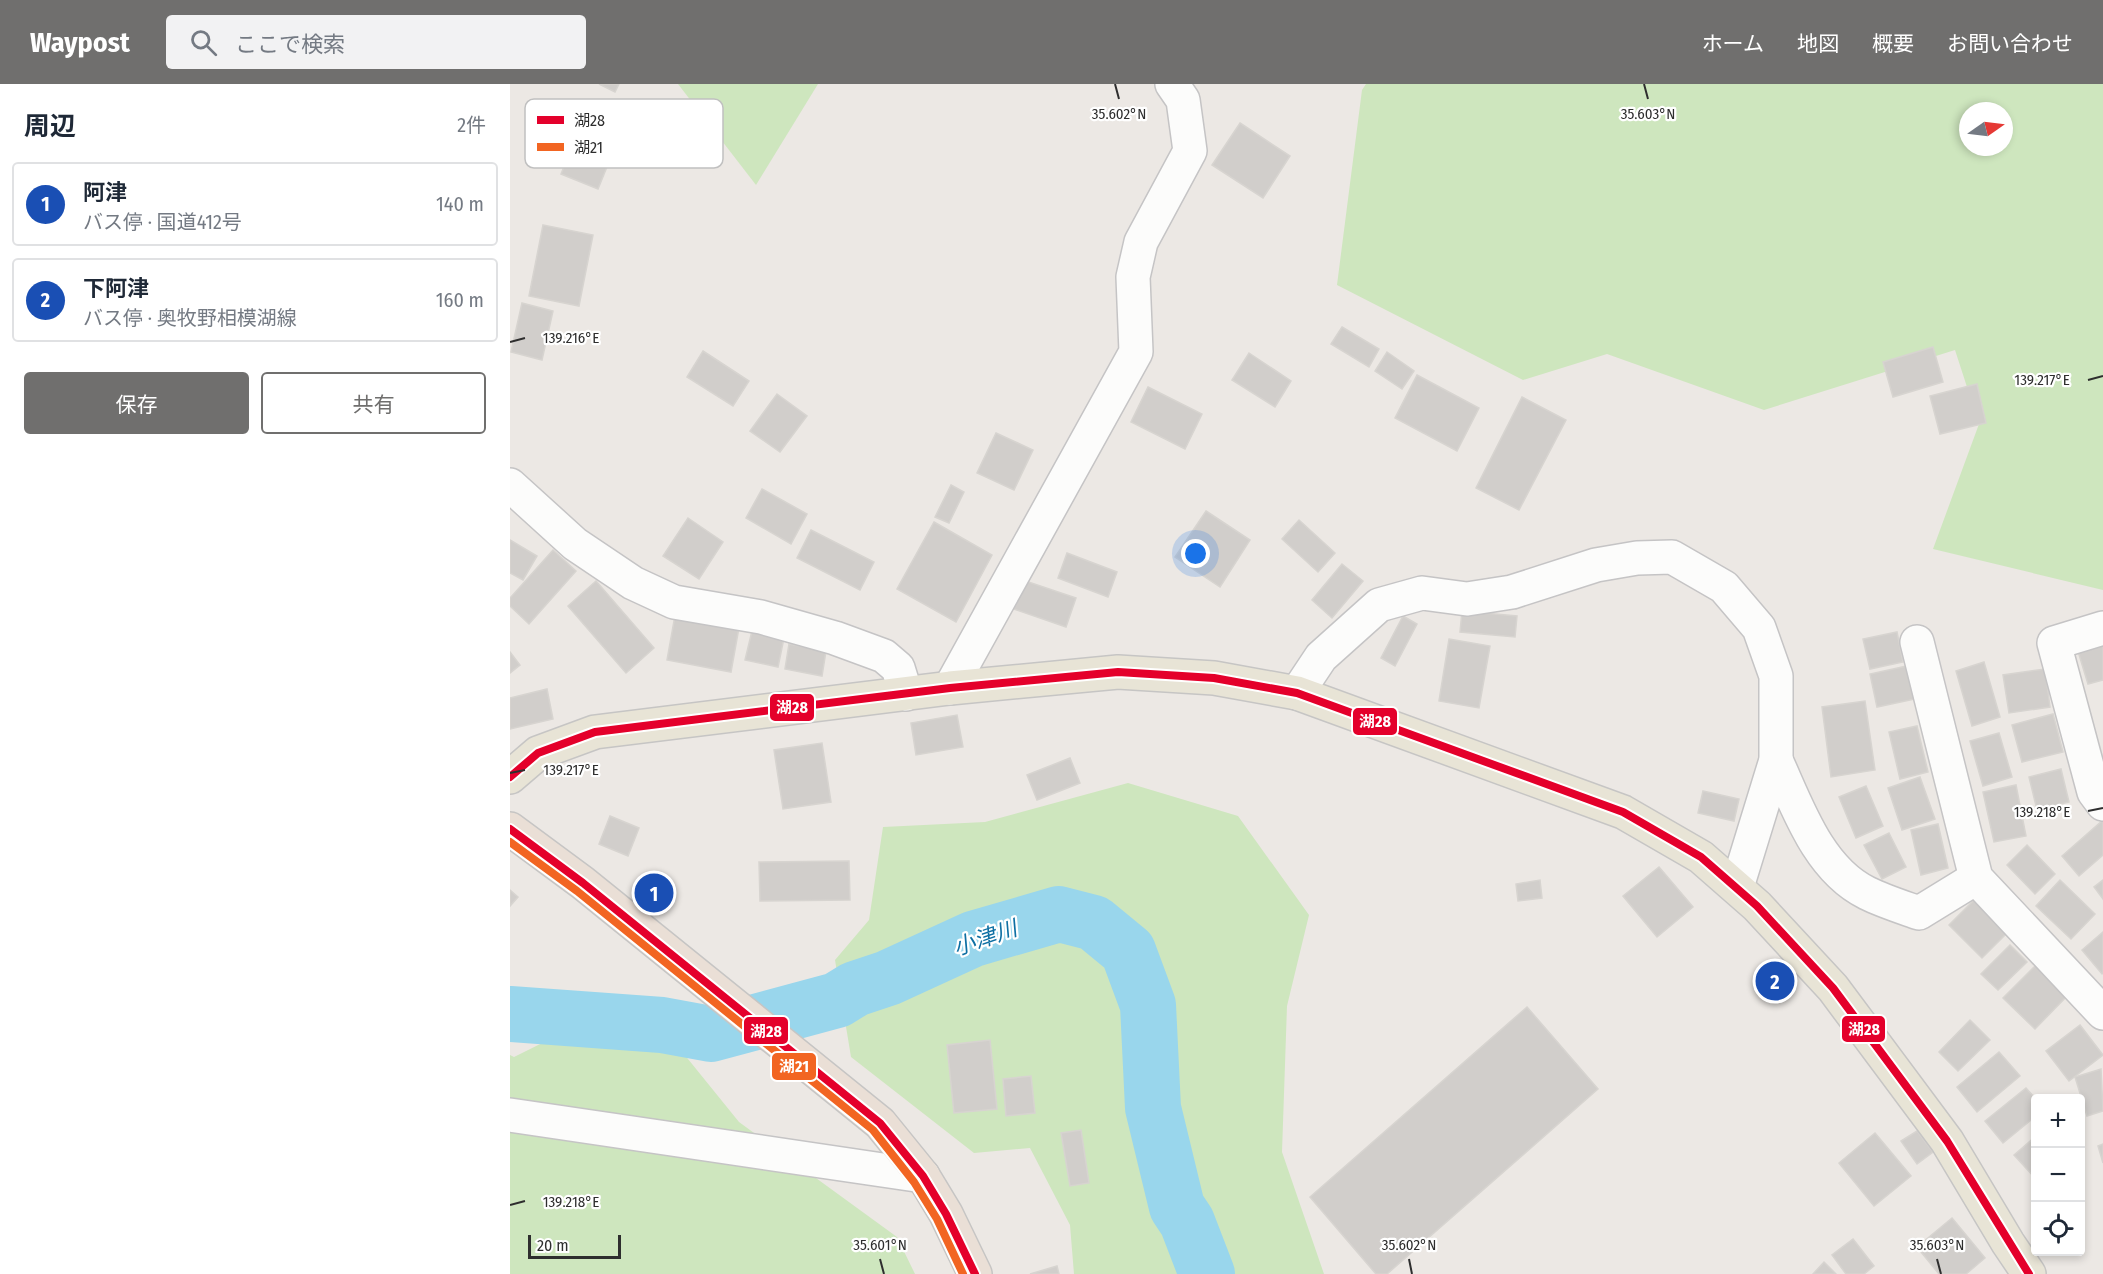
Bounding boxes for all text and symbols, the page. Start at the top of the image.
search box [166,15,586,69]
text: Waypost [30,26,130,59]
icon: search [187,26,220,59]
text: ここで検索 [235,31,345,58]
text: ホーム [1702,31,1764,57]
text: 地図 [1797,31,1839,57]
text: 概要 [1872,31,1914,57]
text: お問い合わせ [1947,31,2073,57]
legend [525,99,723,168]
north arrow [1959,102,2013,156]
text: 35.602°N [1092,105,1146,123]
text: 35.603°N [1621,105,1675,123]
text: 周辺 [24,111,76,142]
text: 湖28 [574,111,605,130]
text: 2件 [457,113,486,137]
text: 湖21 [574,138,603,157]
text: 阿津 [83,179,127,206]
text: 1 [41,192,50,216]
text: 140 m [436,192,484,216]
text: バス停 · 国道412号 [83,210,242,234]
text: 下阿津 [83,275,149,302]
text: 2 [41,288,50,312]
text: 160 m [436,288,484,312]
text: バス停 · 奥牧野相模湖線 [83,306,297,330]
text: 139.216°E [543,329,599,347]
text: 139.217°E [2014,371,2070,389]
button: 保存 [24,372,249,434]
button: 共有 [261,372,486,434]
your location [1181,539,1210,568]
line badge: 湖28 [769,693,815,722]
text: 湖28 [776,698,808,717]
line badge: 湖28 [1352,707,1398,736]
text: 湖28 [1359,712,1391,731]
text: 139.217°E [543,761,599,779]
text: 139.218°E [2014,803,2070,821]
pin: 1 [634,870,674,916]
water label: 小津川 [949,914,1022,962]
pin: 2 [1756,958,1794,1004]
line badge: 湖28 [1841,1015,1886,1043]
line badge: 湖28 [743,1016,789,1045]
text: 湖28 [1848,1020,1880,1039]
text: 湖28 [750,1022,782,1041]
line badge: 湖21 [771,1052,817,1081]
text: 湖21 [779,1057,809,1076]
map controls [2031,1094,2085,1256]
button: + [2031,1094,2085,1148]
button: − [2031,1148,2085,1202]
text: 139.218°E [543,1193,599,1211]
button: locate [2031,1202,2085,1256]
scale bar [528,1232,621,1260]
text: 20 m [537,1236,568,1255]
text: 35.601°N [853,1236,907,1254]
text: 35.602°N [1382,1236,1436,1254]
text: 35.603°N [1910,1236,1964,1254]

